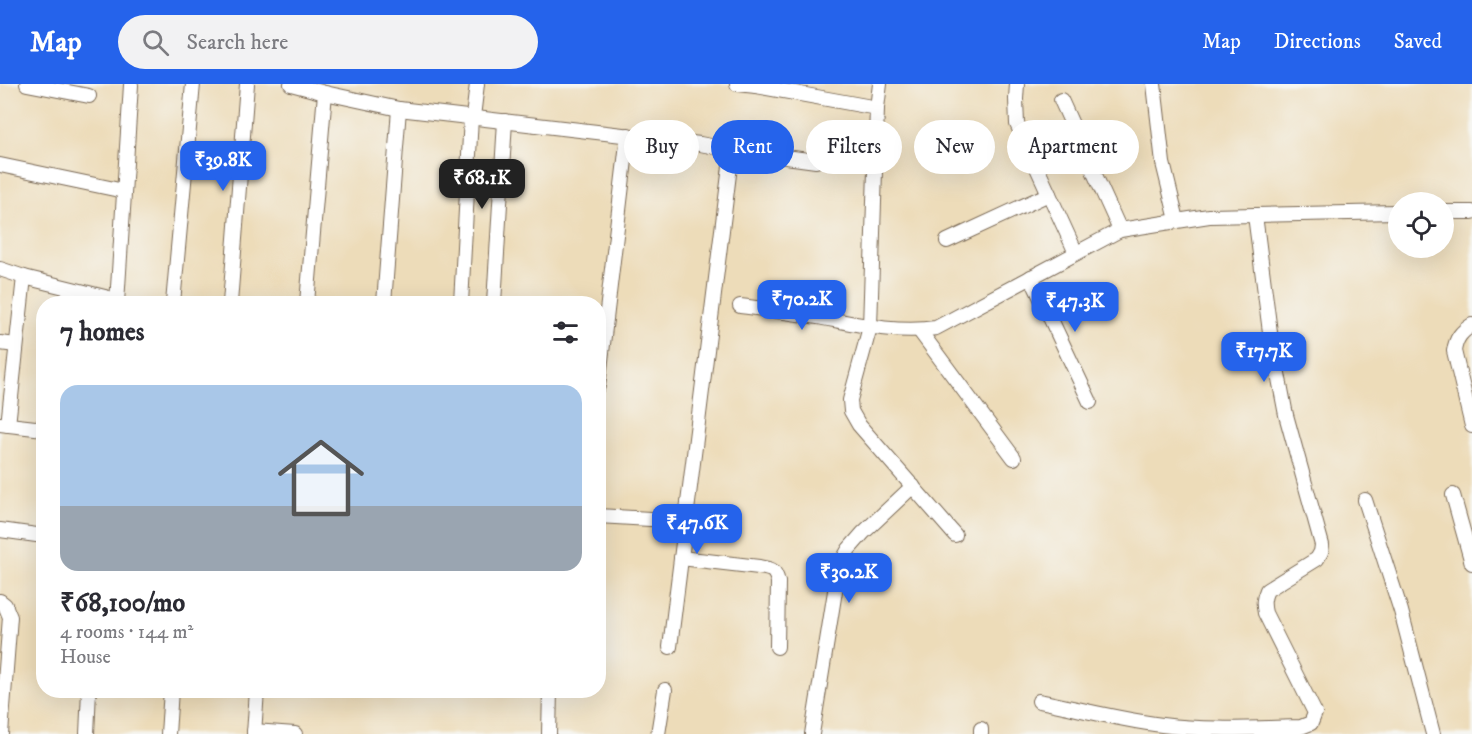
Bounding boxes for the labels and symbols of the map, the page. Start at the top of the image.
pin: ₹39.8K [174,141,272,192]
pin: ₹68.1K [433,159,531,210]
pin: ₹70.2K [753,280,851,331]
pin: ₹47.3K [1026,282,1124,333]
pin: ₹17.7K [1215,332,1313,383]
pin: ₹47.6K [648,504,746,555]
pin: ₹30.2K [800,553,898,604]

